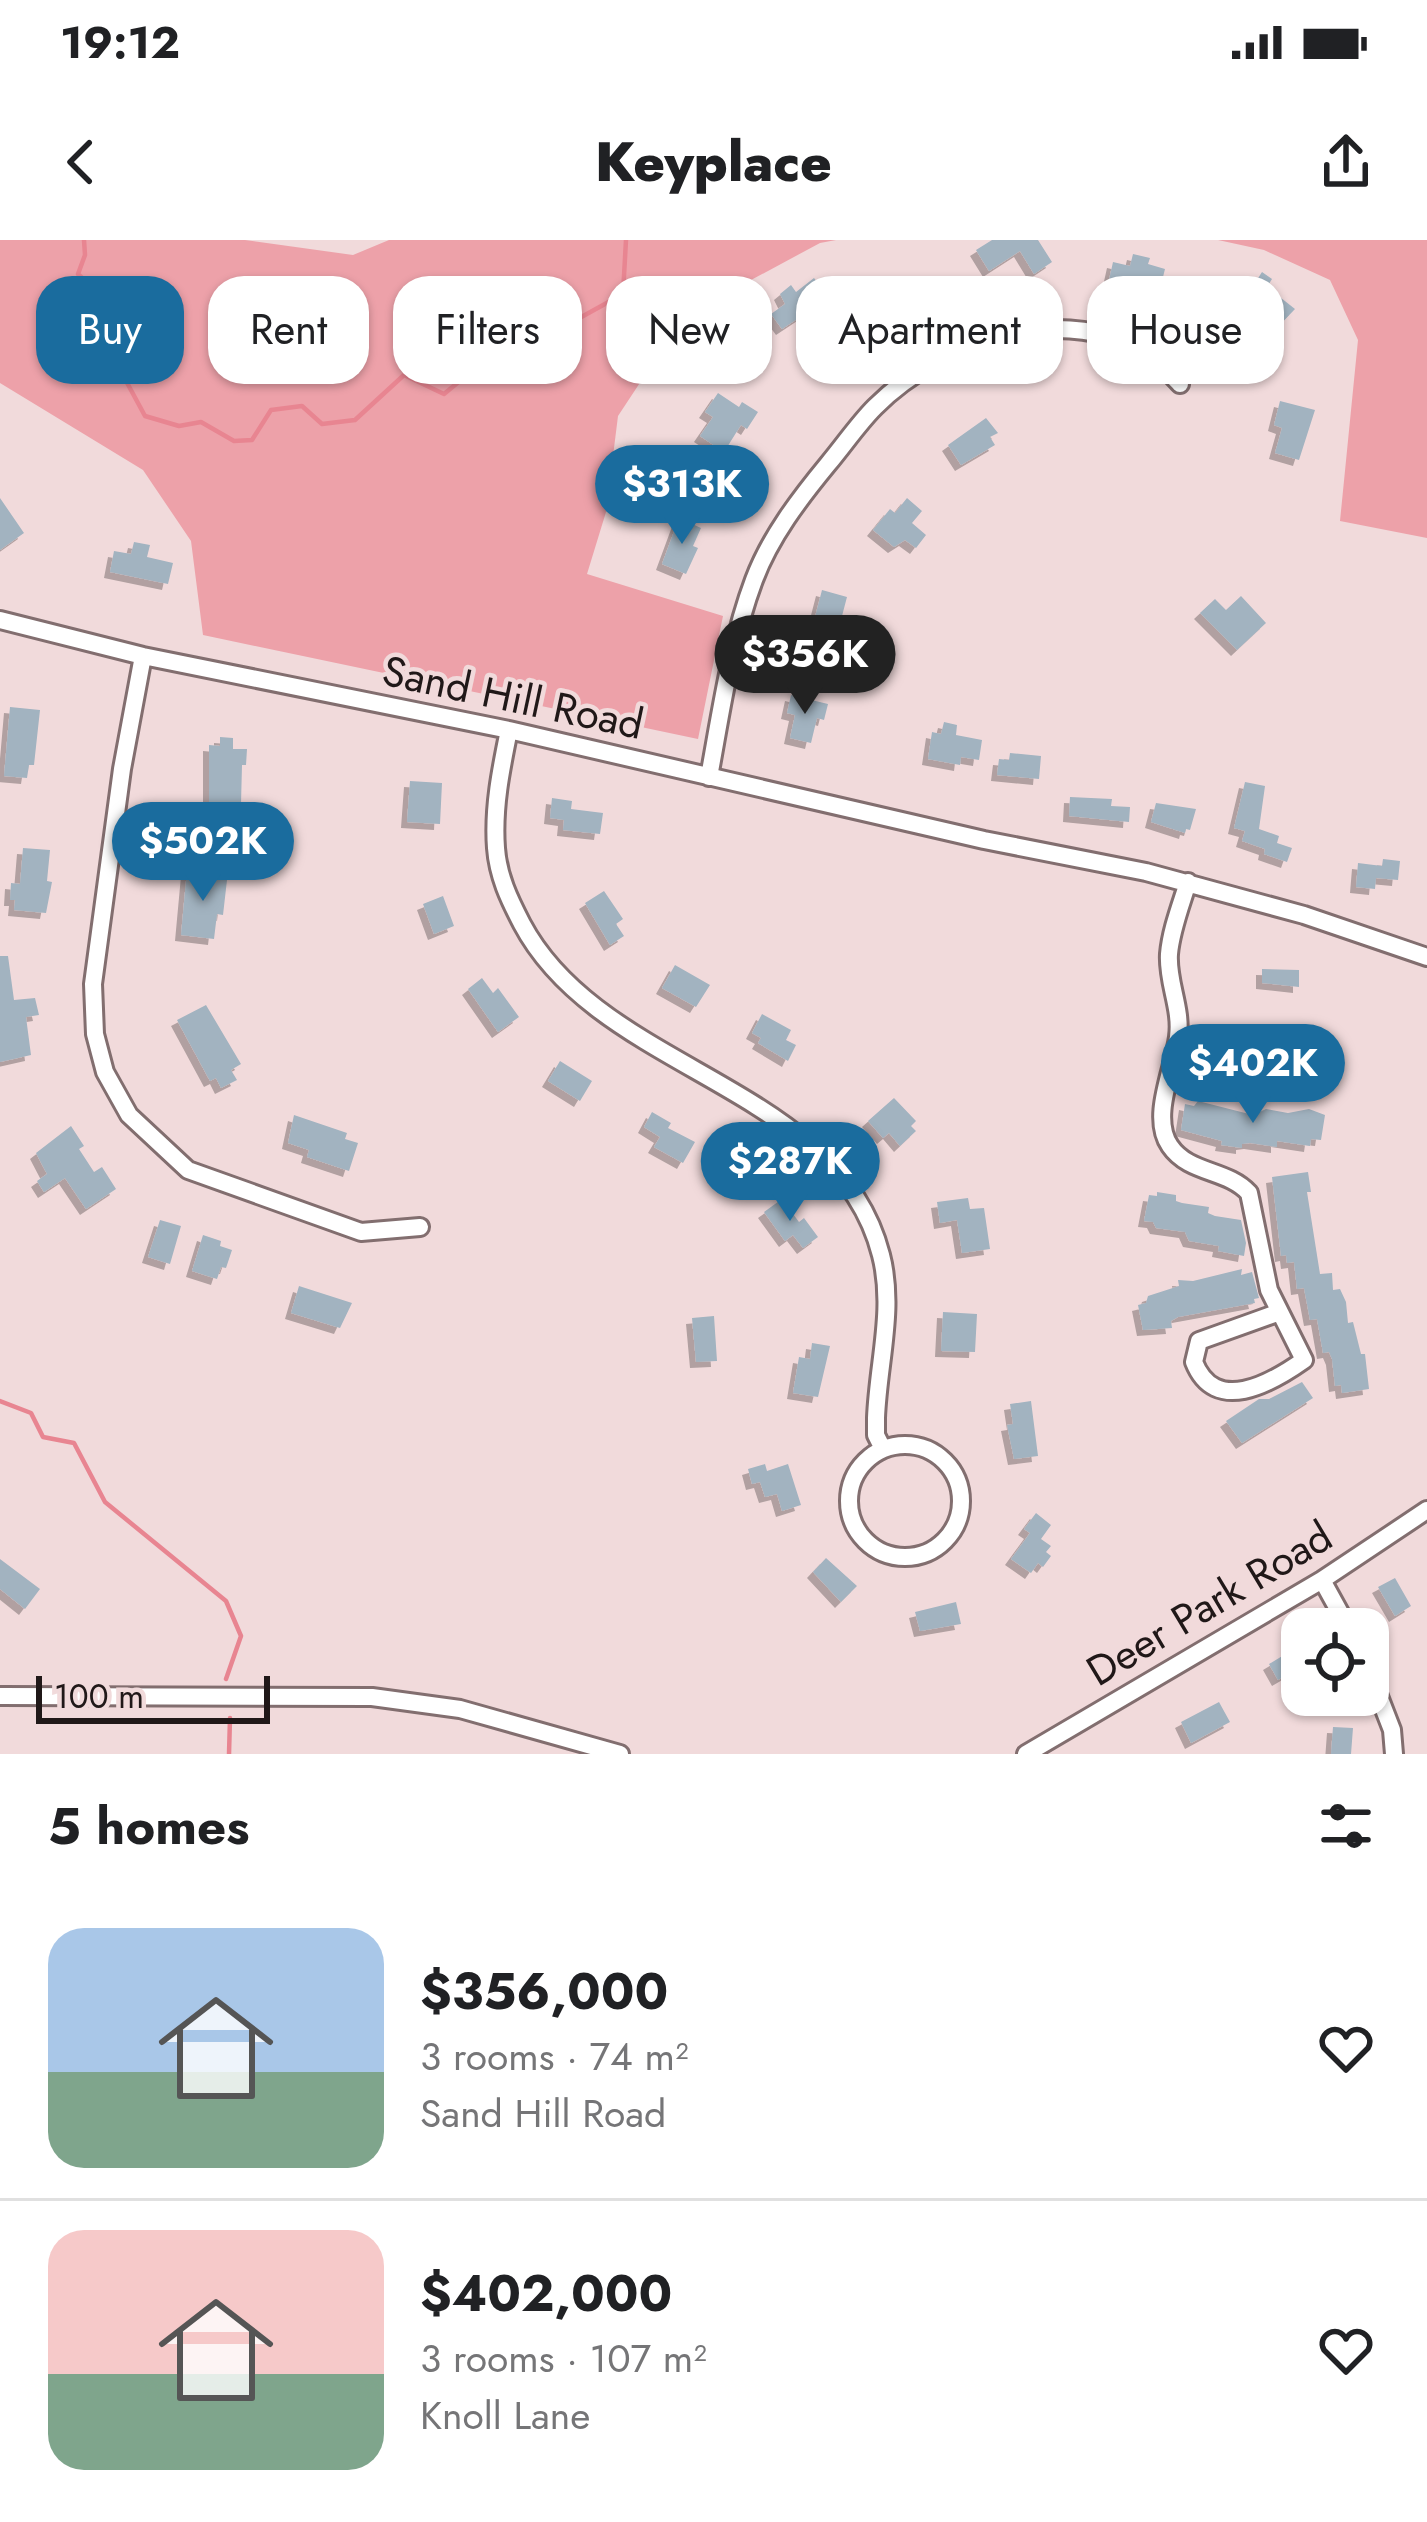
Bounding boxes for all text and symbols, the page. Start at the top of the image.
text: 19:12 [60,10,180,75]
text: Keyplace [595,123,832,201]
icon: back [48,129,114,195]
icon: share [1313,129,1379,195]
chip: Buy [36,276,184,384]
chip: Rent [208,276,369,384]
chip: Filters [393,276,582,384]
chip: New [606,276,772,384]
chip: Apartment [796,276,1063,384]
chip: House [1087,276,1284,384]
pin: $313K [598,445,766,547]
text: $313K [622,455,742,512]
pin: $356K [721,615,889,717]
text: $356K [742,625,868,682]
street label: Sand Hill Road [377,640,649,755]
pin: $502K [119,802,287,904]
text: $502K [139,812,267,869]
pin: $402K [1169,1024,1337,1126]
text: $402K [1188,1034,1318,1091]
pin: $287K [706,1122,874,1224]
text: $287K [728,1132,852,1189]
street label: Deer Park Road [1075,1506,1344,1701]
map controls [1281,1608,1389,1716]
button: locate [1281,1608,1389,1716]
scale bar [36,1670,270,1723]
text: 100 m [54,1673,144,1720]
text: 5 homes [48,1789,250,1863]
icon: filters [1313,1793,1379,1859]
text: $356,000 [420,1954,668,2028]
icon: home [144,1976,288,2120]
icon: heart [1313,2015,1379,2081]
text: 3 rooms · 74 m² [420,2028,688,2085]
text: Sand Hill Road [420,2085,666,2142]
text: $402,000 [420,2256,672,2330]
icon: home [144,2278,288,2422]
icon: heart [1313,2317,1379,2383]
text: 3 rooms · 107 m² [420,2330,707,2387]
text: Knoll Lane [420,2387,590,2444]

